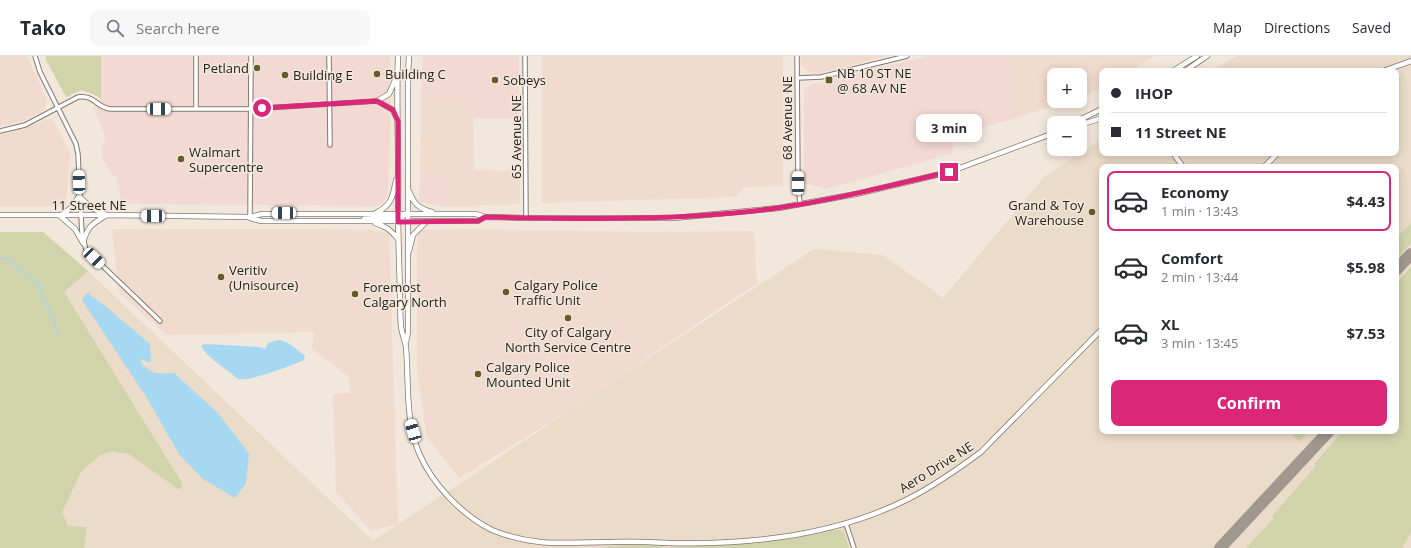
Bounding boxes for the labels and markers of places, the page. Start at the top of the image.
place label: Petland [203,59,249,77]
marker: Petland [252,63,262,73]
place label: NB 10 ST NE @ 68 AV NE [837,64,911,97]
place label: Building C [385,65,446,83]
place label: Building E [293,66,353,84]
marker: Building C [372,69,382,79]
marker: Building E [280,70,290,80]
place label: Sobeys [503,71,546,89]
marker: Sobeys [490,75,500,85]
marker: NB 10 ST NE @ 68 AV NE [824,75,834,85]
place label: Walmart Supercentre [189,143,263,176]
marker: Walmart Supercentre [176,154,186,164]
place label: Grand & Toy Warehouse [1008,196,1084,229]
marker: Grand & Toy Warehouse [1087,207,1097,217]
place label: Veritiv (Unisource) [229,261,298,294]
marker: Veritiv (Unisource) [216,272,226,282]
place label: Calgary Police Traffic Unit [514,276,598,309]
place label: Foremost Calgary North [363,278,447,311]
marker: Calgary Police Traffic Unit [501,287,511,297]
marker: Foremost Calgary North [350,289,360,299]
marker: City of Calgary North Service Centre [563,313,573,323]
place label: City of Calgary North Service Centre [505,323,631,356]
place label: Calgary Police Mounted Unit [486,358,570,391]
marker: Calgary Police Mounted Unit [473,369,483,379]

